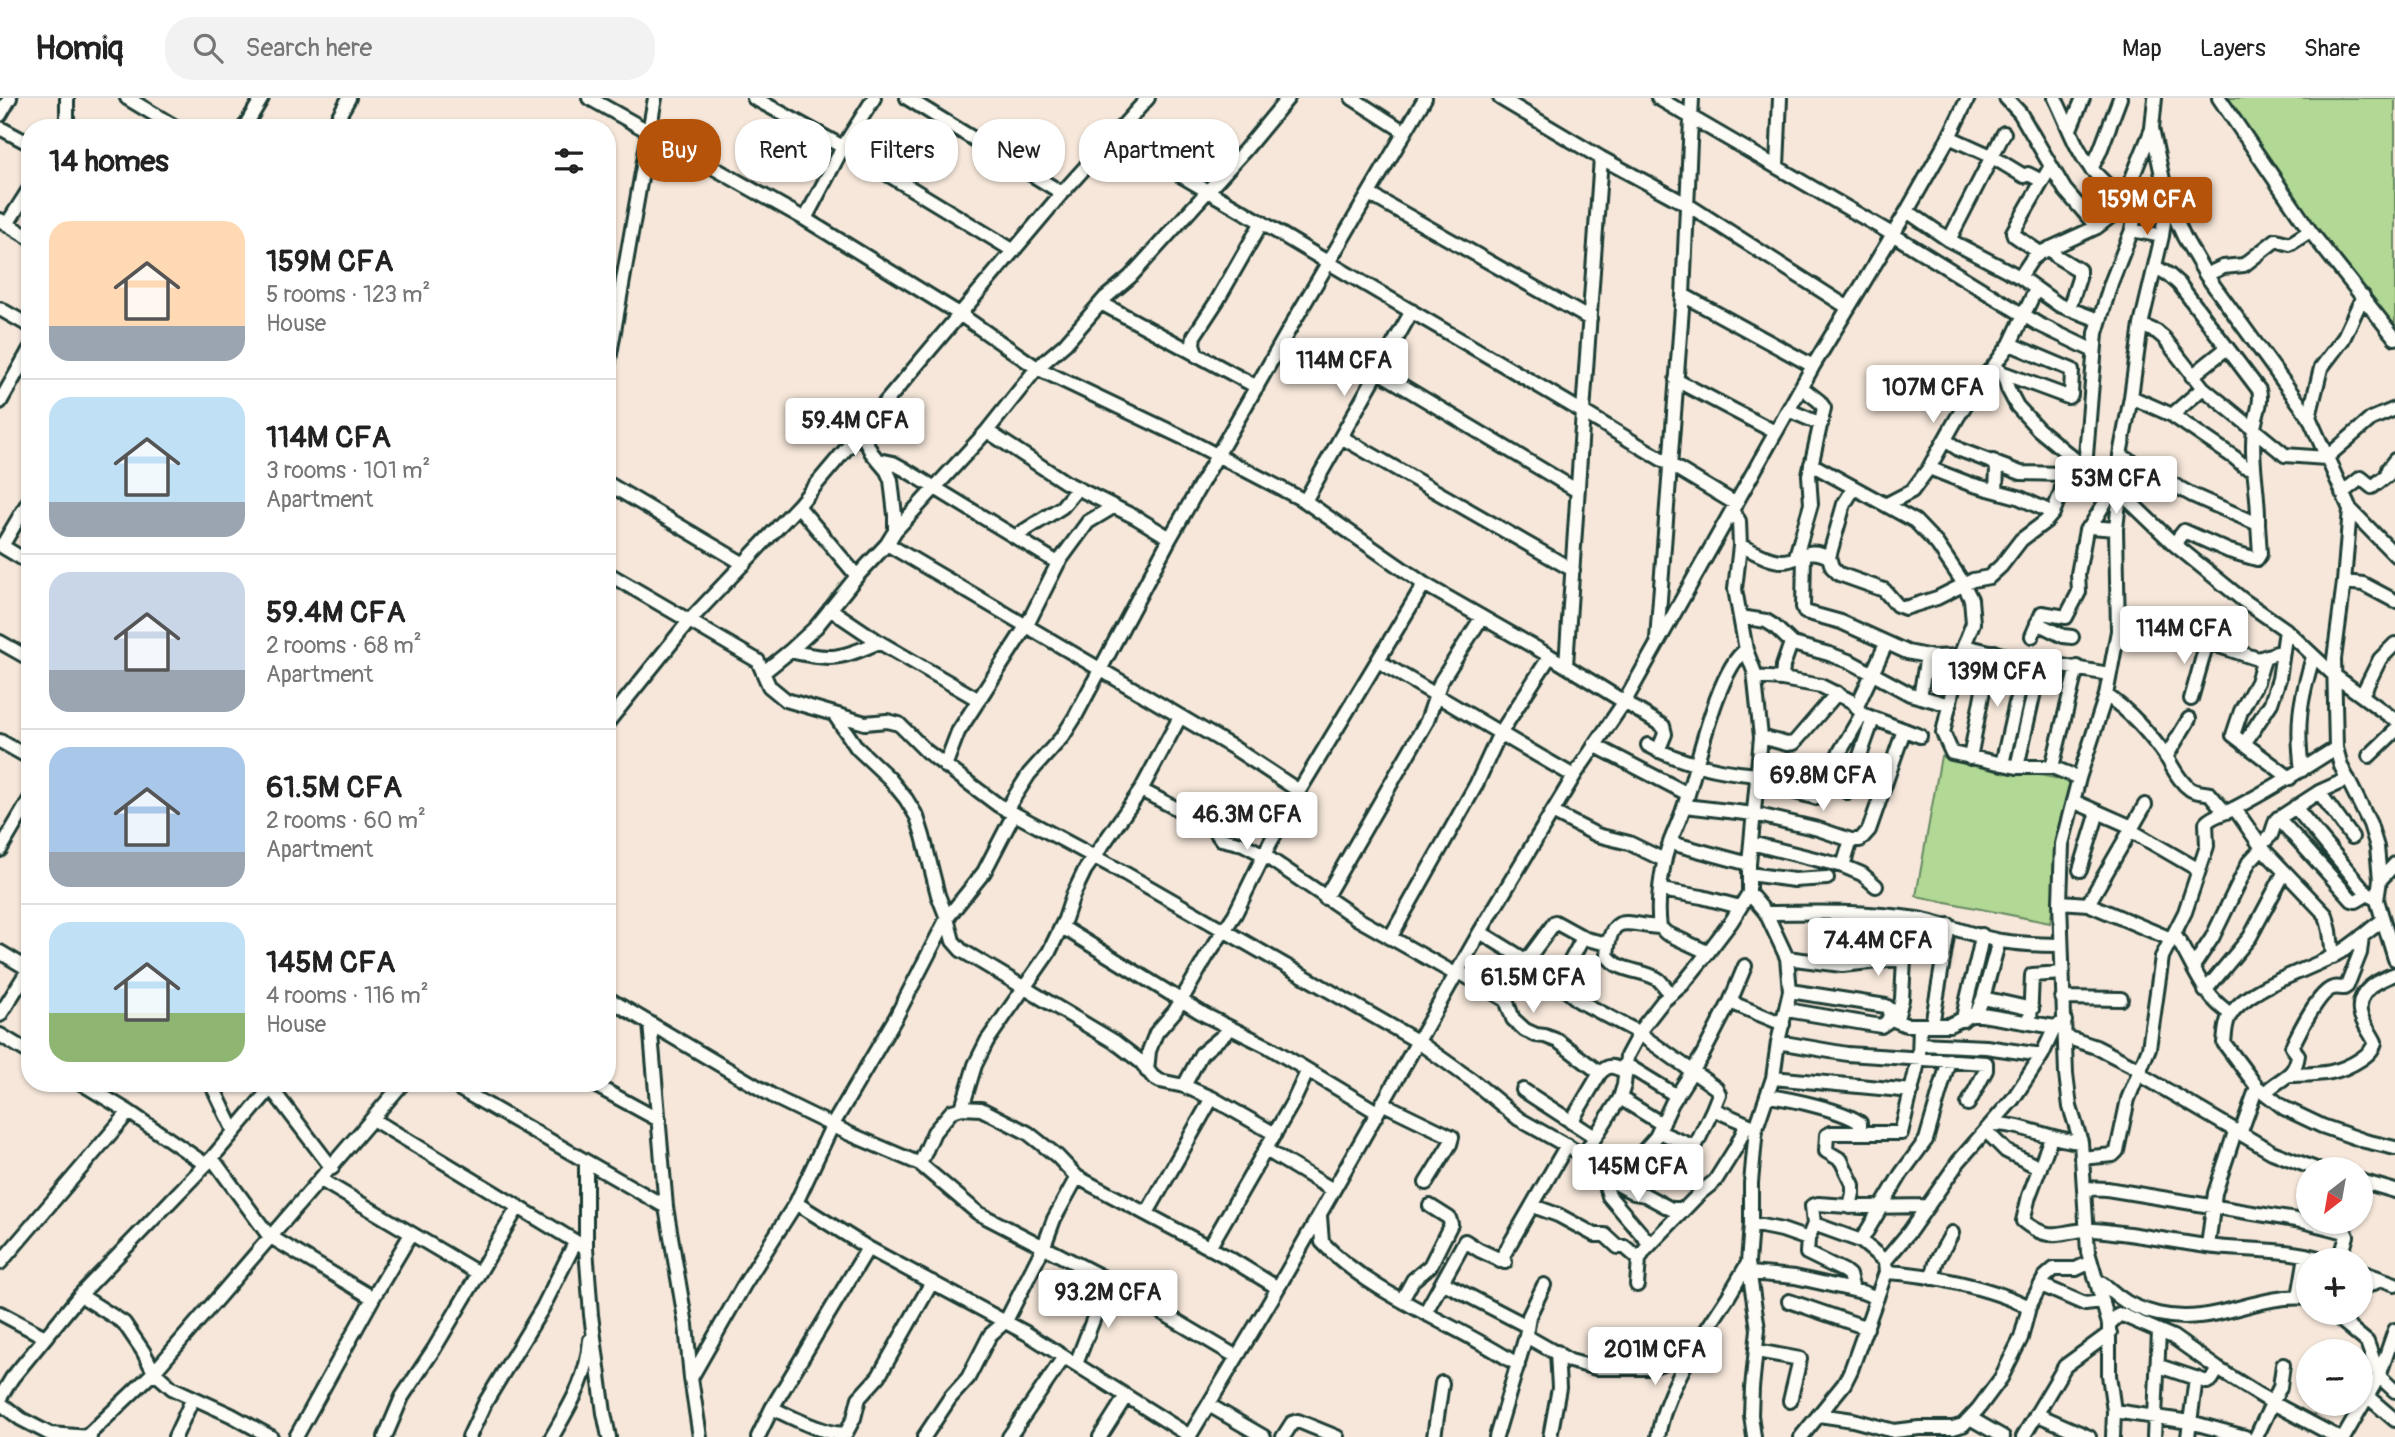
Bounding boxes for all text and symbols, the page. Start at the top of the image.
search box [165,17,655,80]
text: Homiq [35,28,123,69]
icon: search [189,29,227,67]
text: Search here [245,32,372,64]
text: Map [2122,34,2162,63]
text: Layers [2200,34,2266,63]
text: Share [2304,34,2360,63]
chip: Buy [637,119,721,182]
chip: Rent [735,119,831,182]
chip: Filters [845,119,958,182]
chip: New [972,119,1065,182]
chip: Apartment [1079,119,1239,182]
icon: filters [550,142,588,180]
text: 14 homes [49,143,169,180]
pin: 159M CFA [2075,178,2219,237]
text: 159M CFA [2098,185,2196,214]
text: 159M CFA [266,243,394,280]
icon: home [105,249,189,333]
text: 5 rooms · 123 m² [266,280,430,309]
text: House [266,309,326,338]
pin: 114M CFA [1272,338,1416,398]
text: 114M CFA [1296,346,1392,375]
pin: 107M CFA [1861,366,2005,425]
text: 107M CFA [1882,373,1984,402]
pin: 59.4M CFA [775,398,935,458]
text: 59.4M CFA [801,406,909,435]
text: 114M CFA [266,419,391,456]
icon: home [105,425,189,509]
text: 3 rooms · 101 m² [266,456,430,485]
pin: 53M CFA [2051,456,2181,516]
text: 53M CFA [2071,464,2161,493]
text: Apartment [266,485,373,514]
text: 59.4M CFA [266,594,406,631]
icon: home [105,600,189,684]
pin: 114M CFA [2112,606,2256,666]
text: 114M CFA [2136,614,2232,643]
text: 2 rooms · 68 m² [266,631,422,660]
pin: 139M CFA [1925,650,2069,709]
text: 139M CFA [1948,657,2046,686]
text: Apartment [266,660,373,689]
pin: 69.8M CFA [1743,754,1903,813]
text: 69.8M CFA [1770,761,1876,790]
text: 61.5M CFA [266,769,402,806]
icon: home [105,775,189,859]
pin: 46.3M CFA [1167,792,1327,852]
text: 46.3M CFA [1192,800,1302,829]
text: 2 rooms · 60 m² [266,806,426,835]
text: Apartment [266,835,373,864]
pin: 74.4M CFA [1798,918,1958,978]
text: 74.4M CFA [1824,926,1932,955]
text: 145M CFA [266,944,396,981]
icon: home [105,950,189,1034]
pin: 61.5M CFA [1453,956,1613,1015]
text: 61.5M CFA [1481,963,1585,992]
text: 4 rooms · 116 m² [266,981,429,1010]
text: House [266,1010,326,1039]
pin: 145M CFA [1566,1144,1710,1204]
text: 145M CFA [1588,1152,1688,1181]
north arrow [2296,1157,2373,1234]
map controls [2296,1157,2373,1416]
button: + [2296,1248,2373,1325]
pin: 93.2M CFA [1028,1270,1188,1330]
text: 93.2M CFA [1054,1278,1162,1307]
pin: 201M CFA [1583,1328,1727,1387]
text: 201M CFA [1604,1335,1706,1364]
button: − [2296,1339,2373,1416]

